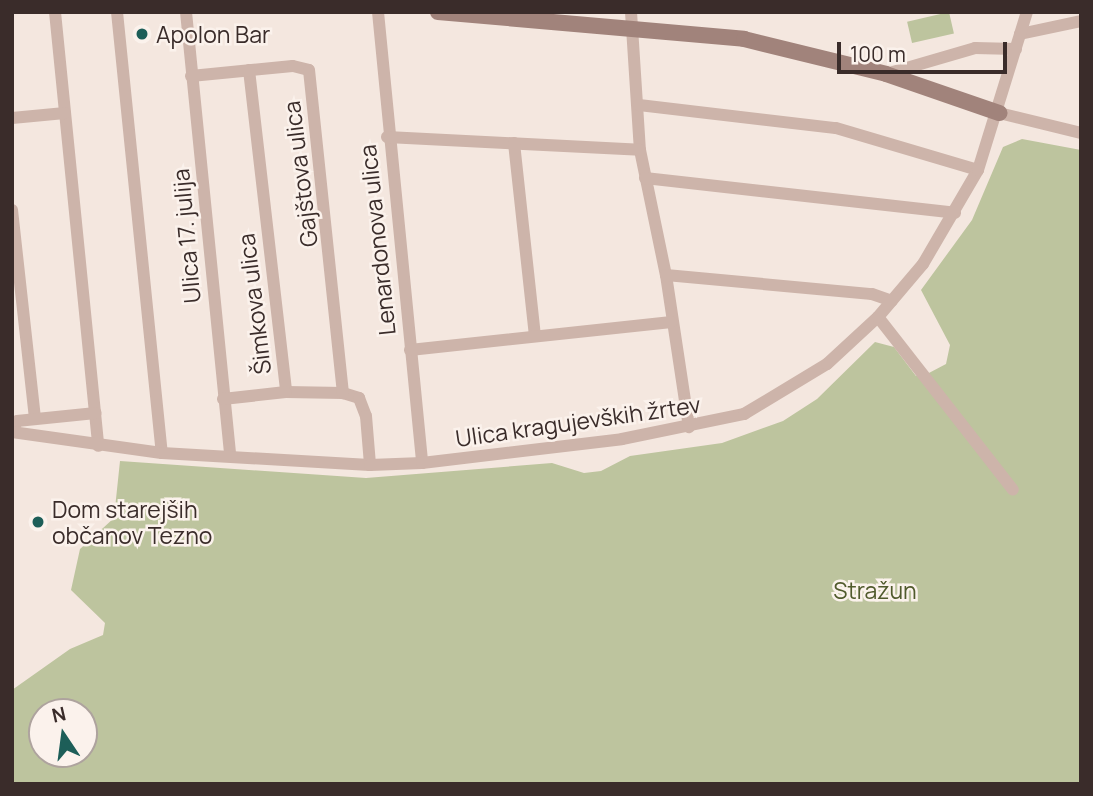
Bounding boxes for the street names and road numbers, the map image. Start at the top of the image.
street label: Gajštova ulica [277,99,323,249]
street label: Lenardonova ulica [353,143,401,337]
street label: Ulica 17. julija [166,168,206,304]
street label: Šimkova ulica [232,232,276,376]
street label: Ulica kragujevških žrtev [454,390,702,452]

